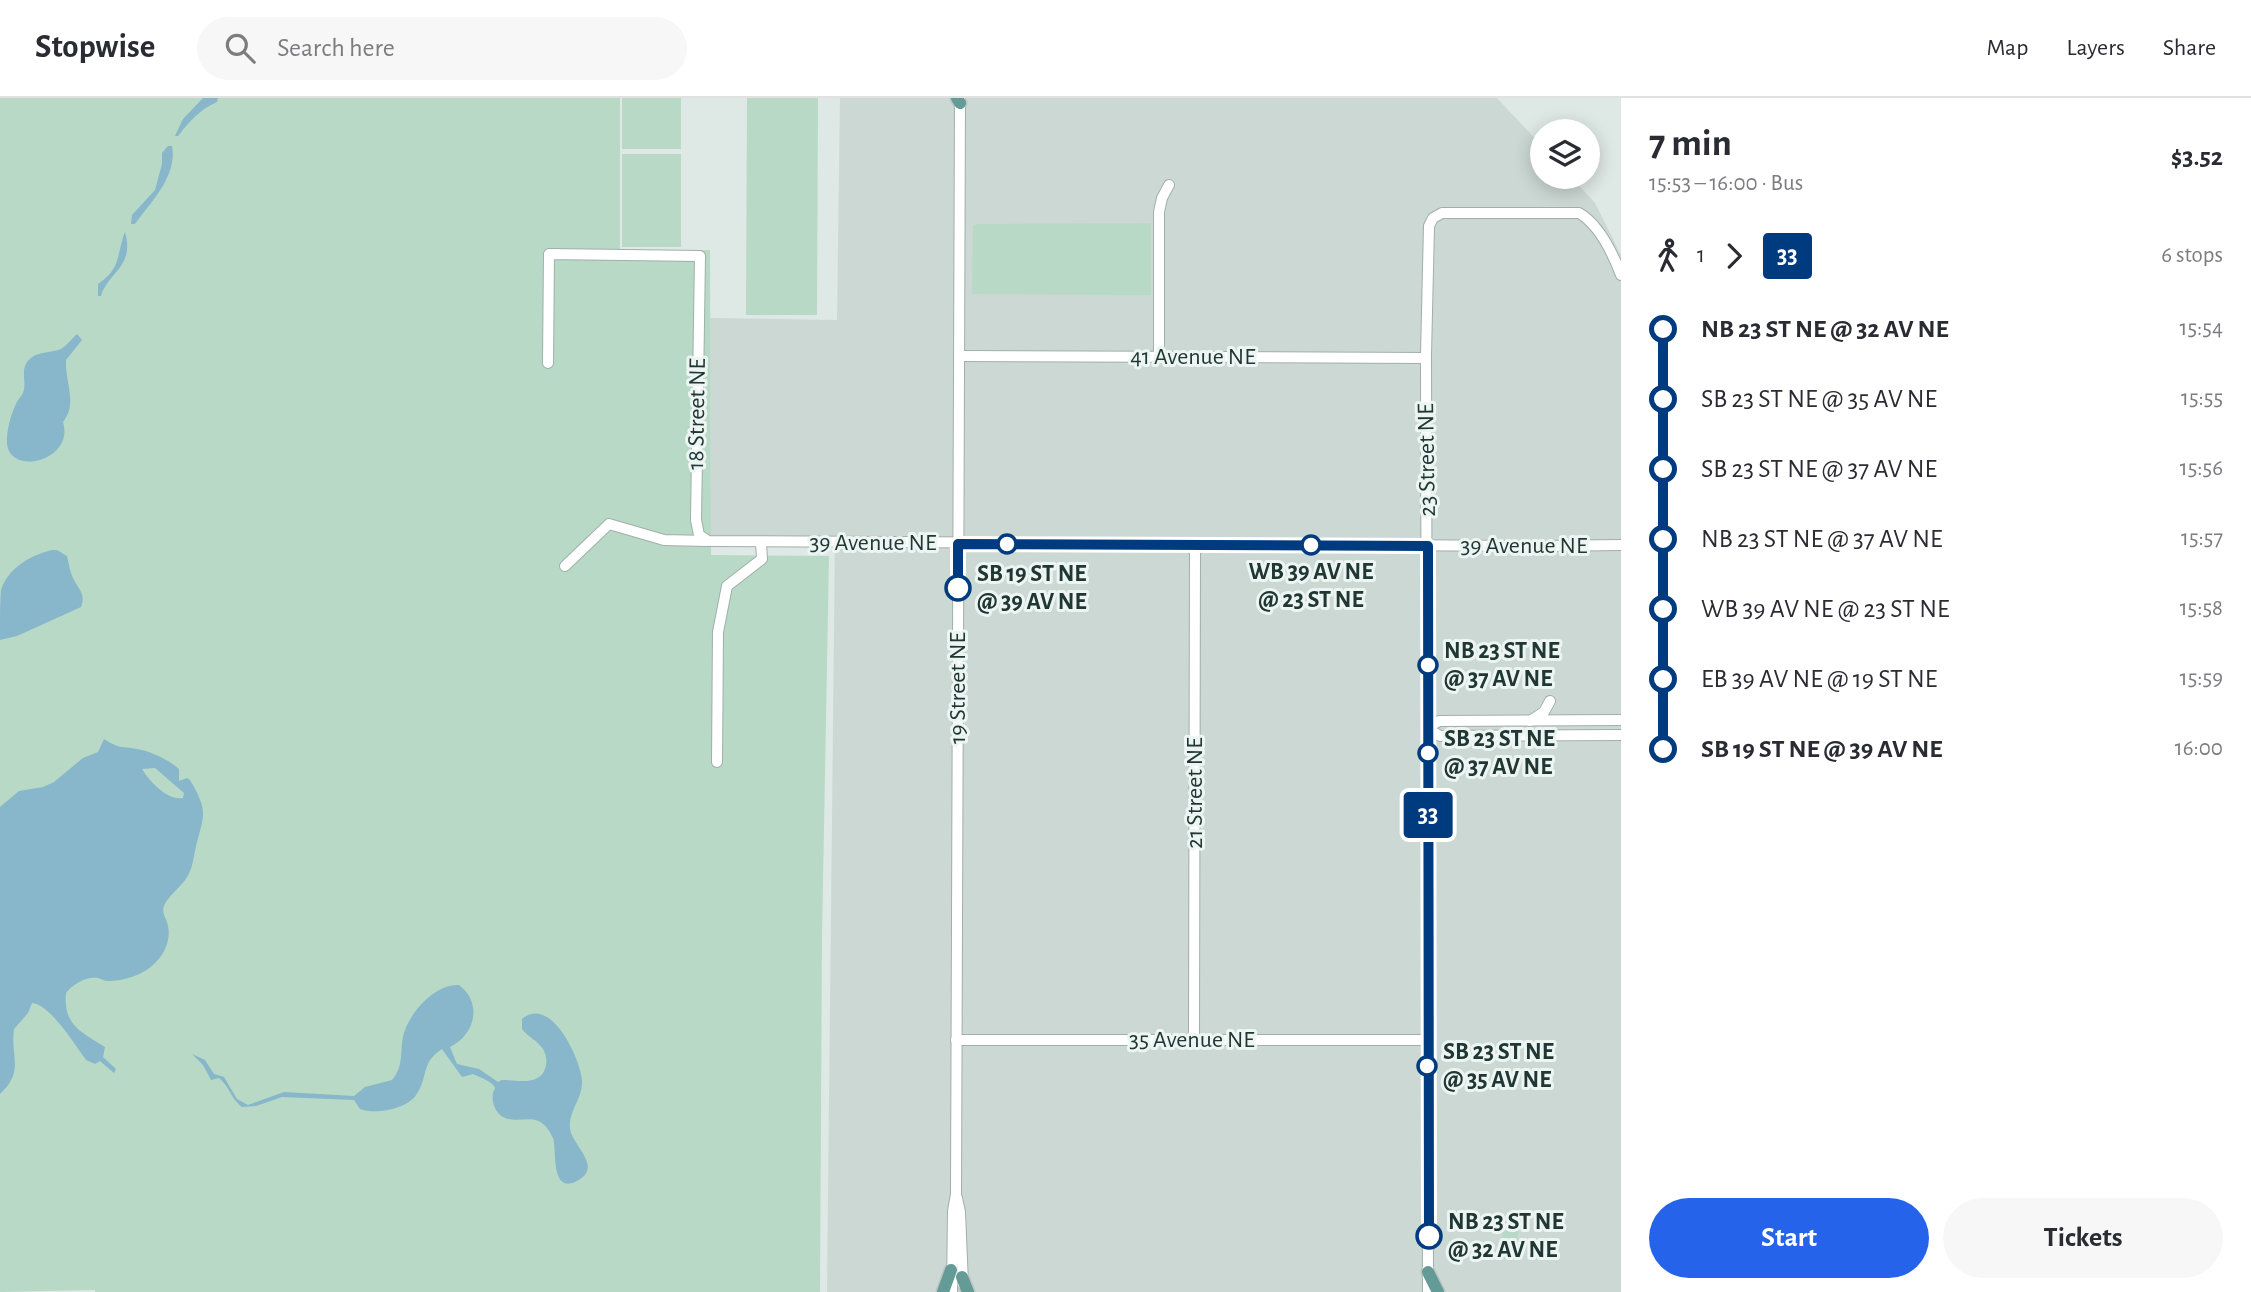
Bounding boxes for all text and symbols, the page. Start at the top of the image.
search box [197,17,687,80]
icon: search [221,29,259,67]
text: Stopwise [35,31,155,64]
text: Search here [277,35,395,61]
text: Map [1986,36,2028,60]
text: Layers [2066,36,2125,60]
text: Share [2163,36,2216,60]
map controls [1530,119,1600,189]
button: layers [1530,119,1600,189]
text: 7 min [1649,125,1732,163]
text: $3.52 [2171,144,2223,170]
text: 15:53 – 16:00 · Bus [1649,172,1803,195]
icon: walk [1649,237,1687,275]
icon: forward [1715,237,1753,275]
text: 1 [1697,244,1705,267]
text: 33 [1777,244,1798,268]
text: 6 stops [2161,244,2223,267]
text: NB 23 ST NE @ 32 AV NE [1701,316,1949,342]
text: 15:54 [2180,317,2223,340]
street label: 41 Avenue NE [1130,345,1256,369]
street label: 18 Street NE [684,357,710,470]
text: SB 23 ST NE @ 35 AV NE [1701,386,1937,412]
text: 15:55 [2181,387,2223,410]
street label: 23 Street NE [1414,403,1440,517]
text: SB 23 ST NE @ 37 AV NE [1701,456,1937,482]
text: 15:56 [2180,457,2223,480]
text: NB 23 ST NE @ 37 AV NE [1701,526,1943,552]
text: 15:57 [2181,527,2223,550]
street label: 39 Avenue NE [809,531,937,555]
unlabelled marker [997,534,1017,554]
street label: 39 Avenue NE [1460,534,1588,558]
marker: WB 39 AV NE @ 23 ST NE [1301,535,1321,555]
place label: WB 39 AV NE @ 23 ST NE [1249,560,1373,612]
place label: SB 19 ST NE @ 39 AV NE [977,562,1087,614]
marker: SB 19 ST NE @ 39 AV NE [945,575,971,601]
text: WB 39 AV NE @ 23 ST NE [1701,596,1949,622]
text: 15:58 [2180,597,2223,620]
street label: 19 Street NE [946,632,970,744]
place label: NB 23 ST NE @ 37 AV NE [1444,639,1560,691]
marker: NB 23 ST NE @ 37 AV NE [1418,655,1438,675]
text: EB 39 AV NE @ 19 ST NE [1701,666,1937,692]
text: 15:59 [2180,667,2223,690]
place label: SB 23 ST NE @ 37 AV NE [1444,727,1555,779]
text: SB 19 ST NE @ 39 AV NE [1701,736,1942,762]
street label: 21 Street NE [1183,737,1207,849]
text: 16:00 [2175,737,2223,760]
marker: SB 23 ST NE @ 37 AV NE [1418,743,1438,763]
line badge: 33 [1396,792,1460,838]
text: 33 [1418,803,1438,827]
street label: 35 Avenue NE [1129,1028,1255,1052]
place label: SB 23 ST NE @ 35 AV NE [1443,1040,1554,1092]
marker: SB 23 ST NE @ 35 AV NE [1417,1056,1437,1076]
button: Start [1649,1198,1929,1278]
button: Tickets [1943,1198,2223,1278]
place label: NB 23 ST NE @ 32 AV NE [1448,1210,1564,1262]
marker: NB 23 ST NE @ 32 AV NE [1416,1223,1442,1249]

